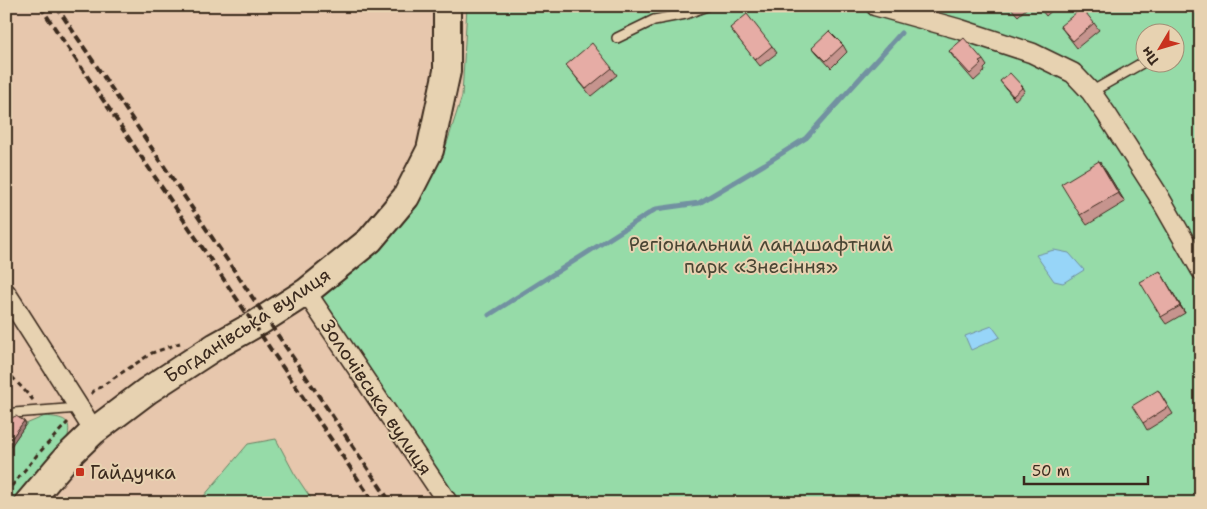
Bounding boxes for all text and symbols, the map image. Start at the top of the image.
north arrow [1134,22,1184,72]
text: Пн [1137,43,1163,69]
park label: Регіональний ландшафтний парк «Знесіння» [629,232,893,279]
street label: Богданівська вулиця [159,262,335,389]
street label: Золочівська вулиця [315,314,438,480]
scale bar [1024,454,1148,486]
place label: Гайдучка [90,460,176,485]
text: 50 m [1032,461,1070,481]
marker: Гайдучка [74,466,86,478]

